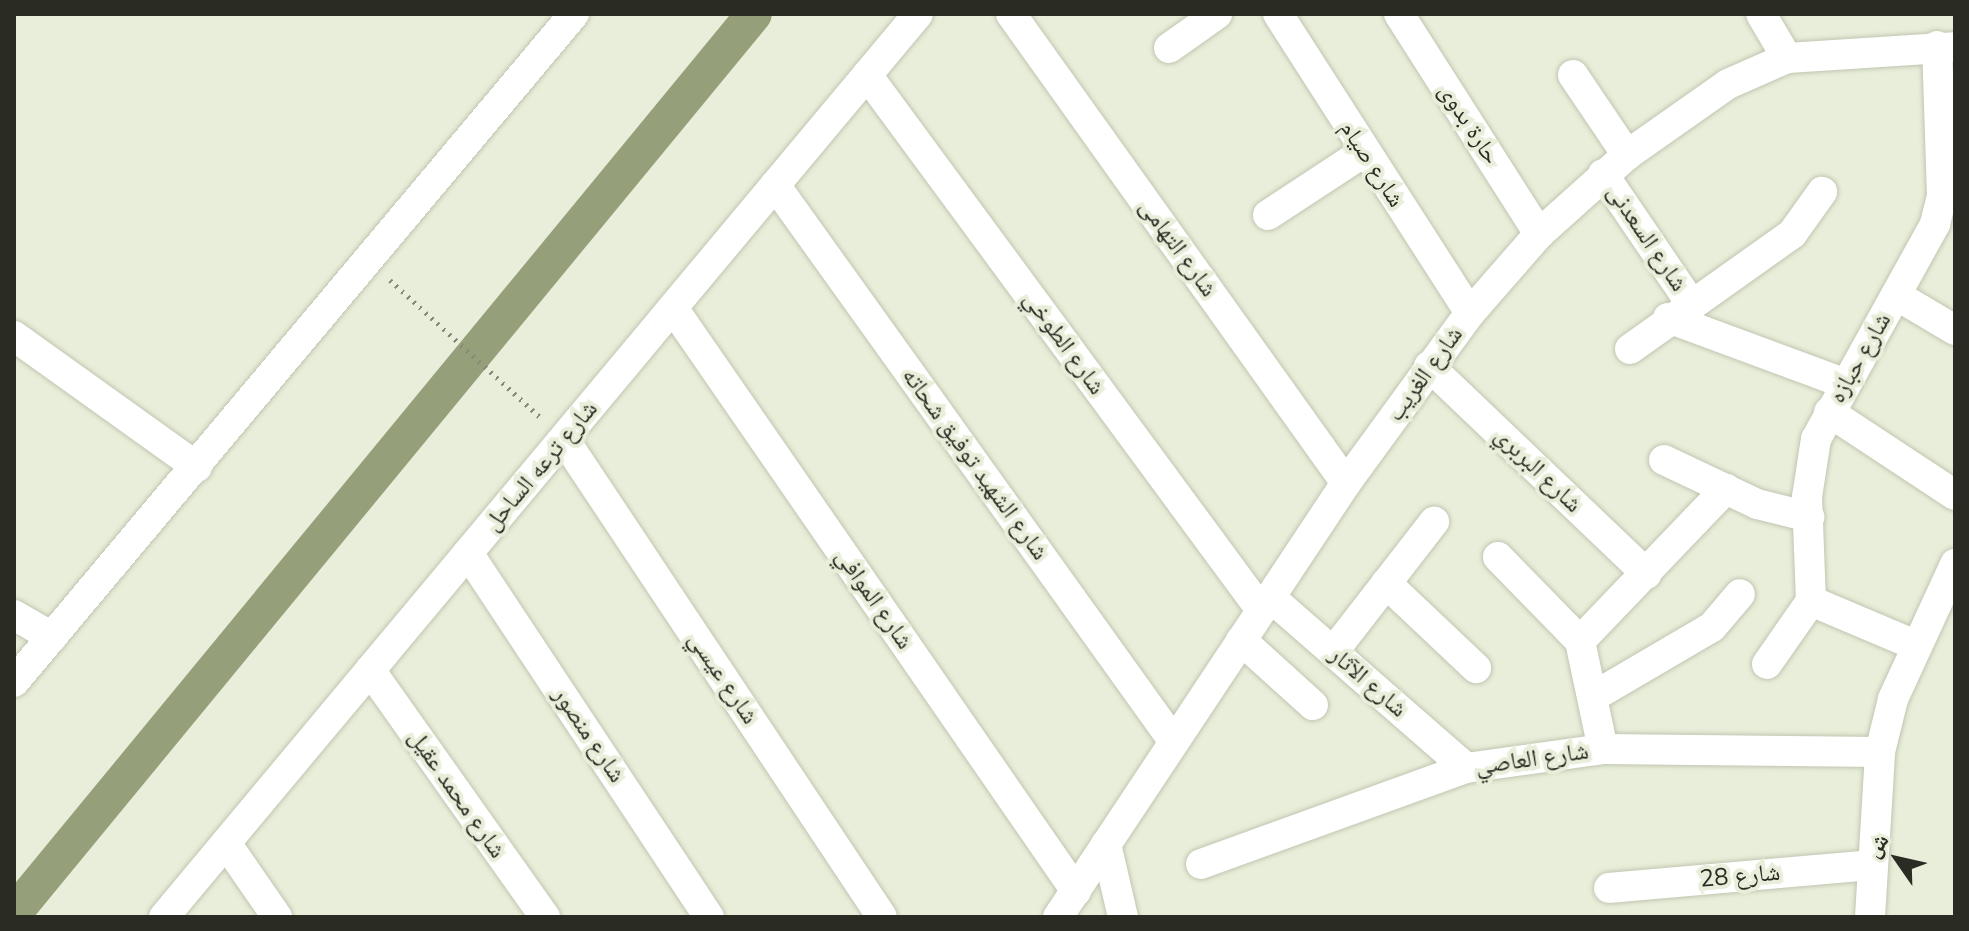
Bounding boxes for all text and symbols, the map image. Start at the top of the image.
street label: حارة بدوى [1432,78,1506,170]
street label: شارع صيام [1333,115,1411,213]
street label: شارع السعدنى [1601,179,1693,297]
street label: شارع التهامى [1133,193,1223,303]
street label: شارع الطوخي [1017,286,1111,400]
street label: شارع حبازه [1823,308,1897,408]
street label: شارع الغريب [1381,321,1469,427]
street label: شارع الشهيد توفيق شحاته [896,362,1054,566]
street label: شارع ترعه الساحل [478,395,604,537]
street label: شارع البربري [1488,421,1588,519]
street label: شارع الموافي [829,543,919,655]
street label: شارع عيسي [682,626,764,730]
street label: شارع الآثار [1323,640,1413,724]
street label: شارع منصور [547,682,631,788]
street label: شارع محمد عقيل [402,724,512,864]
street label: شارع العاصي [1474,737,1590,781]
north arrow [1857,819,1937,899]
text: ش [1858,828,1896,864]
street label: شارع 28 [1699,858,1781,894]

